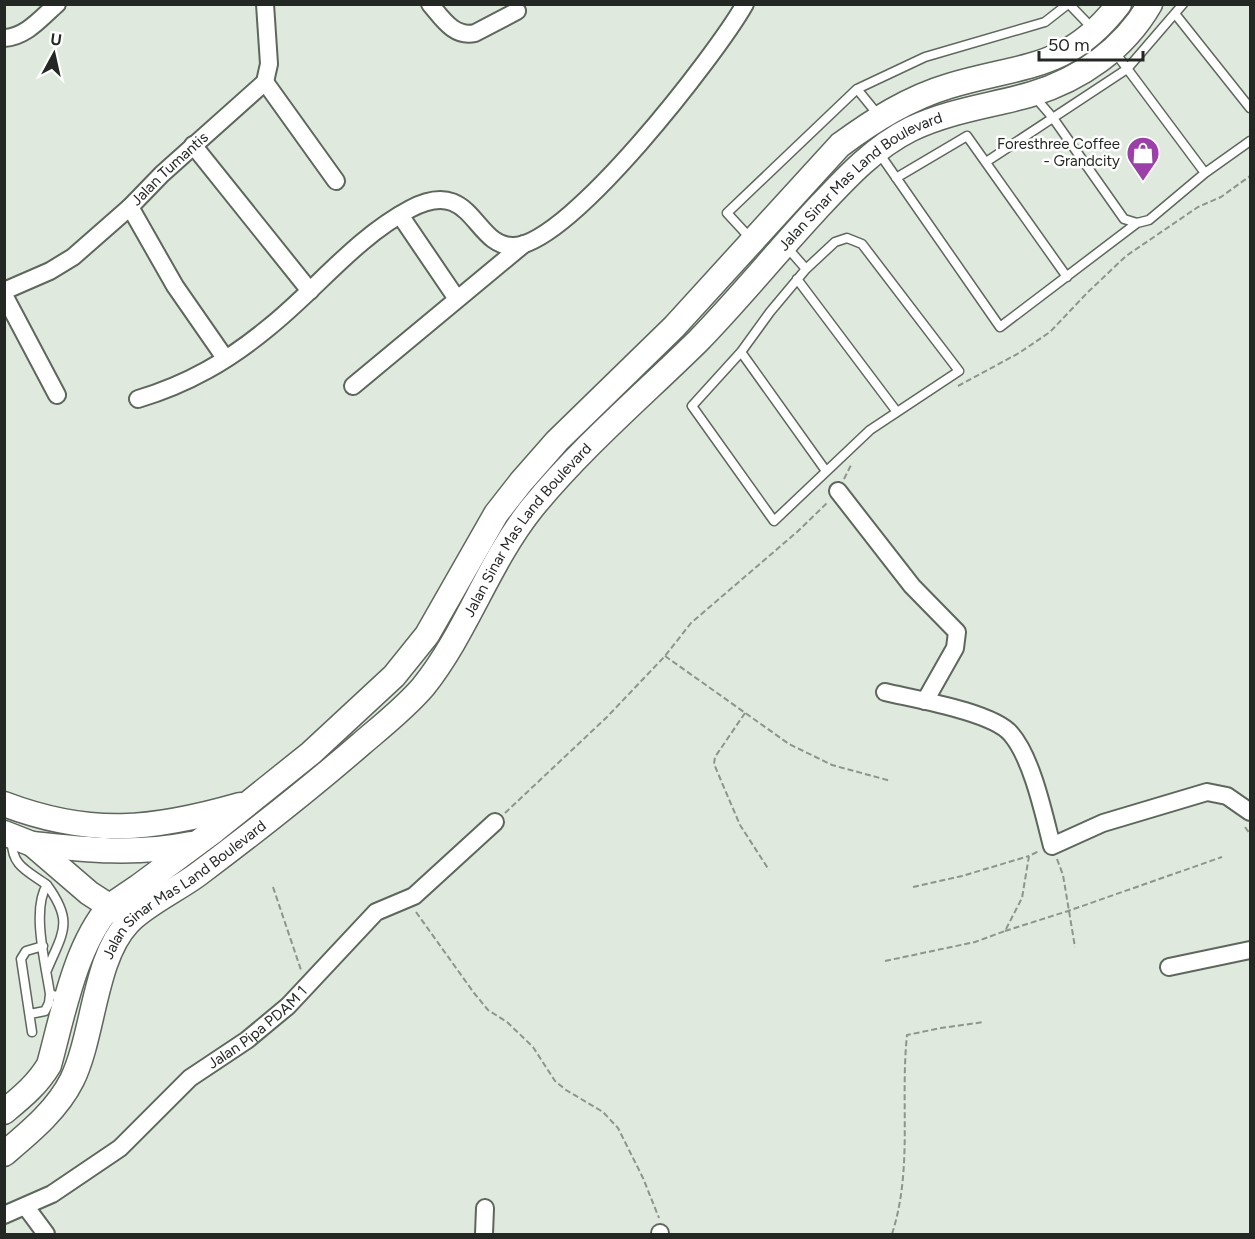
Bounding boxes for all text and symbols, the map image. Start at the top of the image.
north arrow [24,24,84,84]
scale bar [1039,24,1142,62]
text: U [49,29,63,50]
text: 50 m [1048,34,1090,56]
street label: Jalan Sinar Mas Land Boulevard [775,108,945,254]
street label: Jalan Tumantis [127,128,212,209]
place label: Foresthree Coffee - Grandcity [997,135,1120,170]
shop icon: Foresthree Coffee - Grandcity [1125,135,1161,182]
street label: Jalan Sinar Mas Land Boulevard [460,439,595,620]
street label: Jalan Sinar Mas Land Boulevard [99,817,270,962]
street label: Jalan Pipa PDAM 1 [204,982,311,1073]

